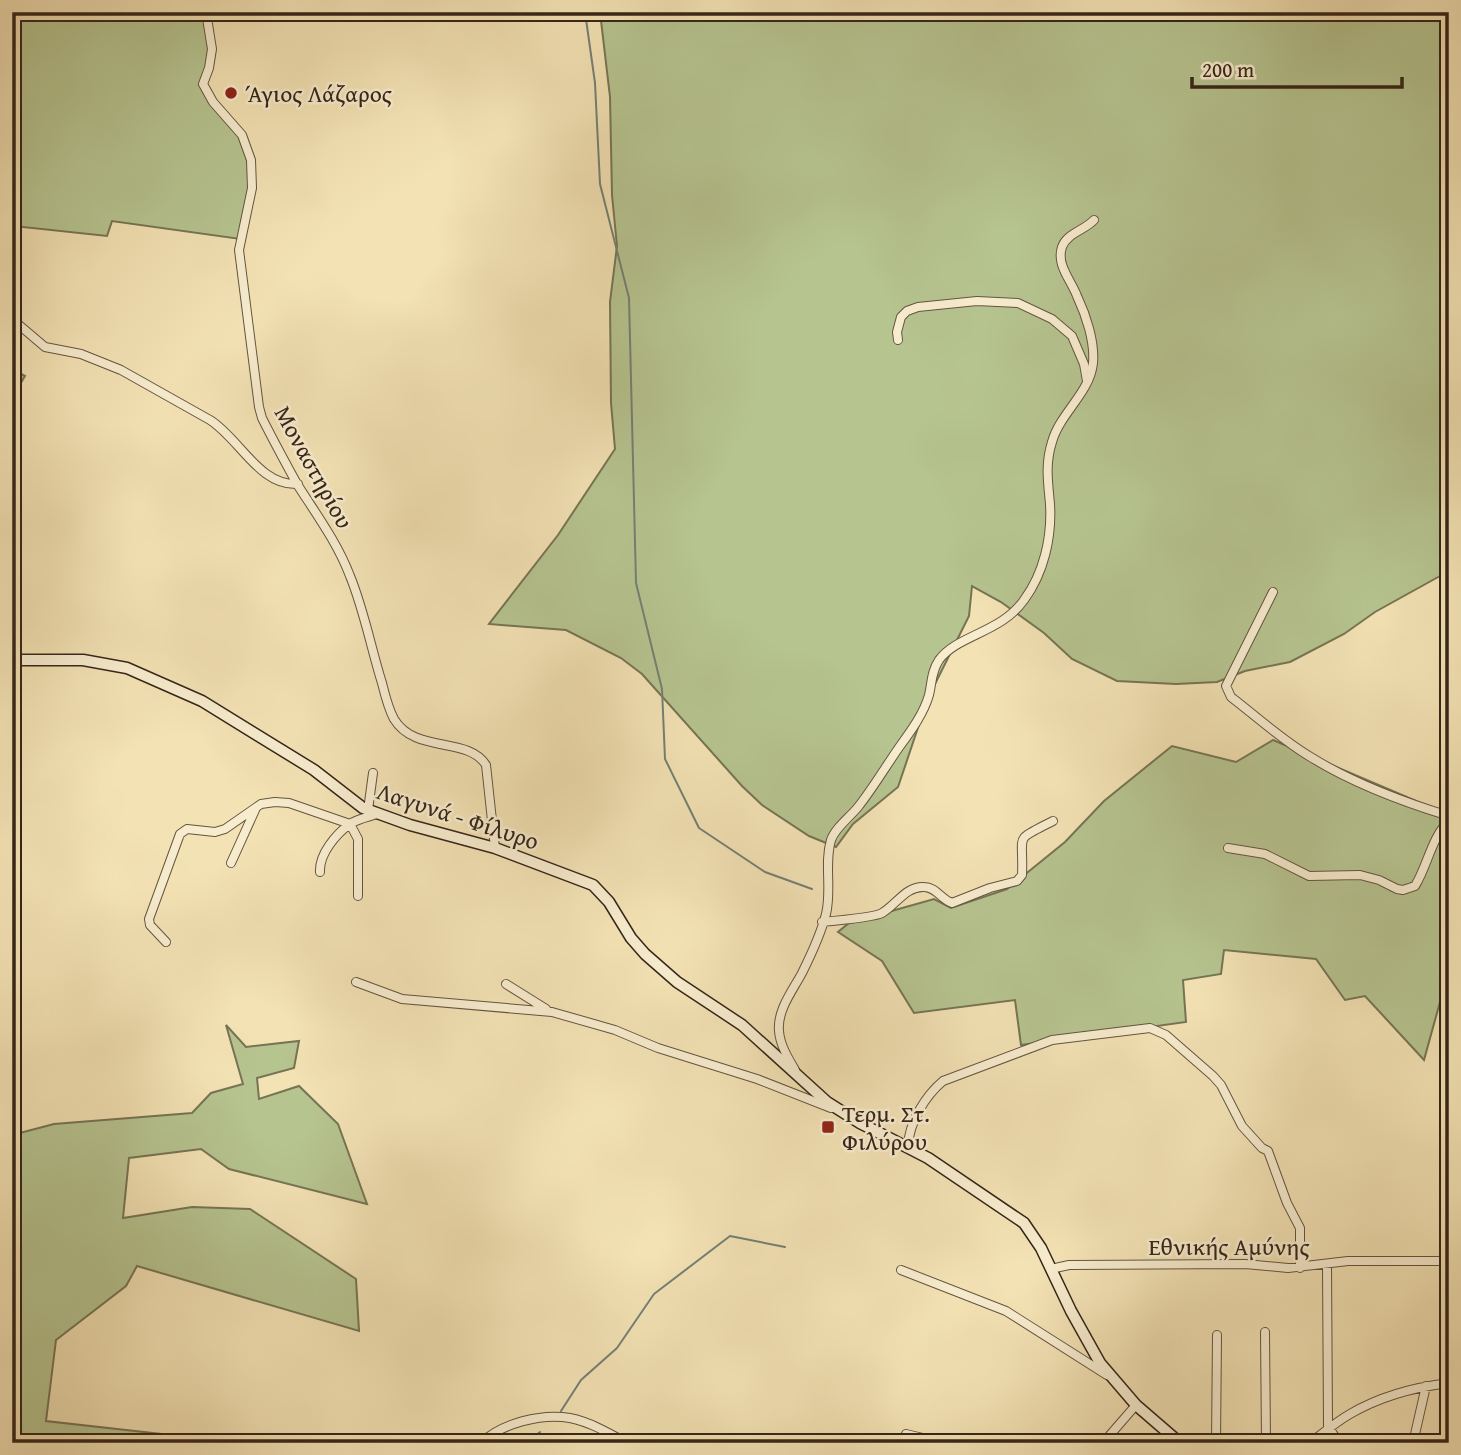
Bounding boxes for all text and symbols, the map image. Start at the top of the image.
scale bar [1192,46,1402,90]
text: 200 m [1202,54,1254,85]
place label: Άγιος Λάζαρος [245,76,392,111]
marker: Άγιος Λάζαρος [223,85,239,101]
street label: Μοναστηρίου [266,399,362,535]
street label: Λαγυνά - Φίλυρο [372,773,544,859]
place label: Τερμ. Στ. Φιλύρου [842,1096,930,1159]
marker: Τερμ. Στ. Φιλύρου [820,1119,836,1135]
street label: Εθνικής Αμύνης [1148,1229,1310,1264]

